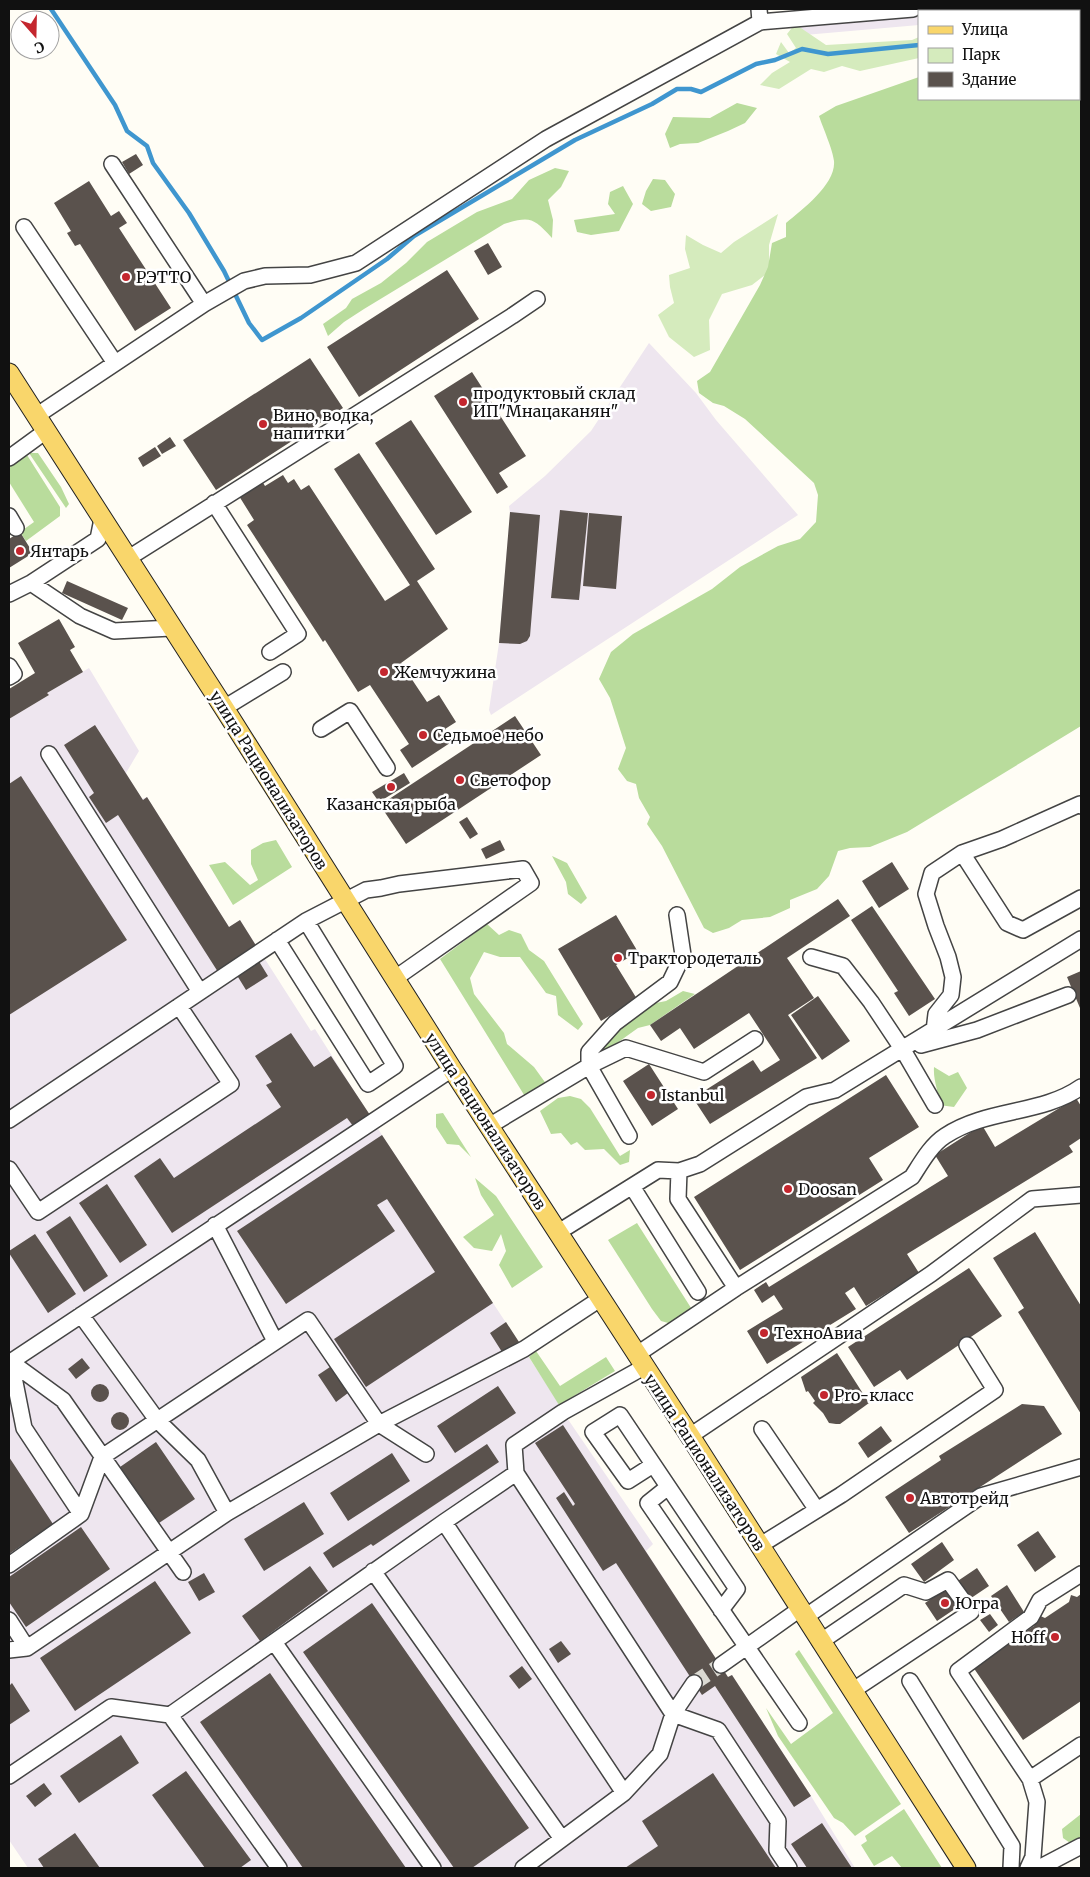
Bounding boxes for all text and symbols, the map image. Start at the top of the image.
north arrow [10,10,60,60]
legend [918,10,1080,100]
text: Улица [961,20,1008,39]
text: С [32,37,47,57]
text: Парк [962,45,1001,64]
text: Здание [962,70,1016,89]
place label: РЭТТО [136,267,192,287]
marker: РЭТТО [120,271,132,283]
place label: продуктовый склад ИП"Мнацаканян" [473,383,636,421]
marker: продуктовый склад ИП"Мнацаканян" [457,396,469,408]
place label: Вино, водка, напитки [273,405,374,443]
marker: Вино, водка, напитки [257,418,269,430]
place label: Янтарь [30,541,89,561]
marker: Янтарь [14,545,26,557]
place label: Жемчужина [394,662,496,682]
marker: Жемчужина [378,666,390,678]
street label: улица Рационализаторов [206,687,332,873]
place label: Седьмое небо [433,725,544,745]
marker: Седьмое небо [417,729,429,741]
place label: Светофор [470,770,551,790]
marker: Светофор [454,774,466,786]
marker: Казанская рыба [385,781,397,793]
place label: Казанская рыба [326,794,456,814]
place label: Трактородеталь [628,948,761,968]
marker: Трактородеталь [612,952,624,964]
street label: улица Рационализаторов [421,1029,551,1213]
place label: Istanbul [661,1085,725,1105]
marker: Istanbul [645,1089,657,1101]
place label: Doosan [798,1179,857,1199]
marker: Doosan [782,1183,794,1195]
place label: ТехноАвиа [774,1323,863,1343]
marker: ТехноАвиа [758,1327,770,1339]
street label: улица Рационализаторов [640,1370,770,1554]
place label: Pro-класс [834,1385,914,1405]
marker: Pro-класс [818,1389,830,1401]
place label: Автотрейд [919,1488,1009,1508]
marker: Автотрейд [904,1492,916,1504]
place label: Югра [955,1593,999,1613]
marker: Югра [939,1597,951,1609]
place label: Hoff [1011,1627,1046,1647]
marker: Hoff [1049,1631,1061,1643]

